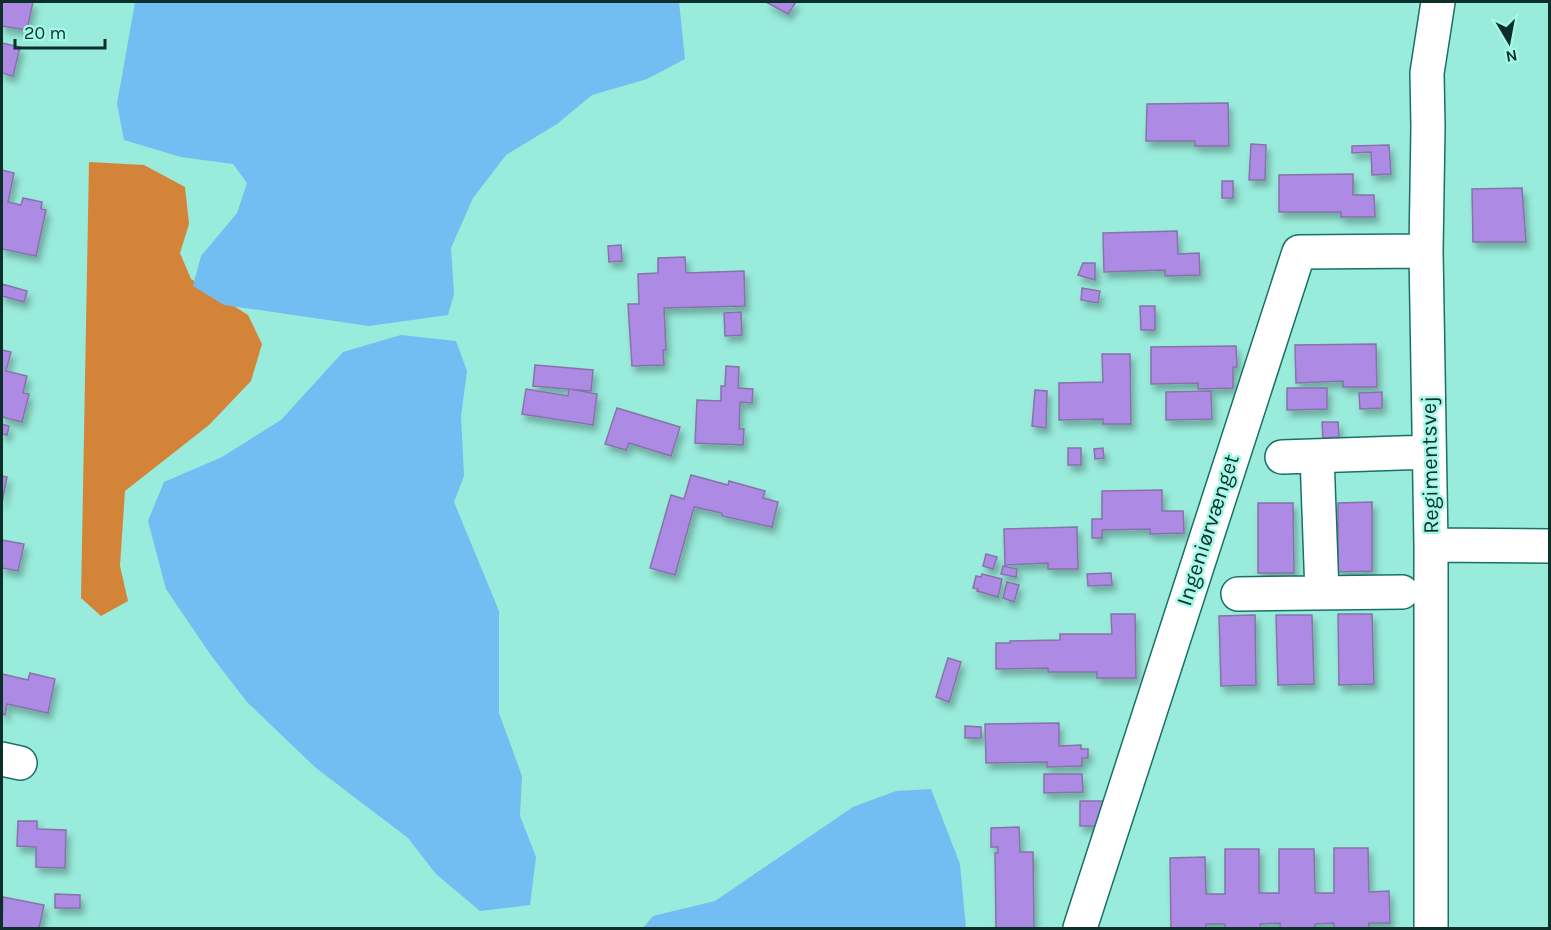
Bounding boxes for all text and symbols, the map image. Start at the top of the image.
scale bar [15,12,105,50]
north arrow [1479,12,1539,72]
text: 20 m [24,22,66,44]
text: N [1504,46,1519,67]
street label: Regimentsvej [1416,396,1444,534]
street label: Ingeniørvænget [1171,451,1245,609]

